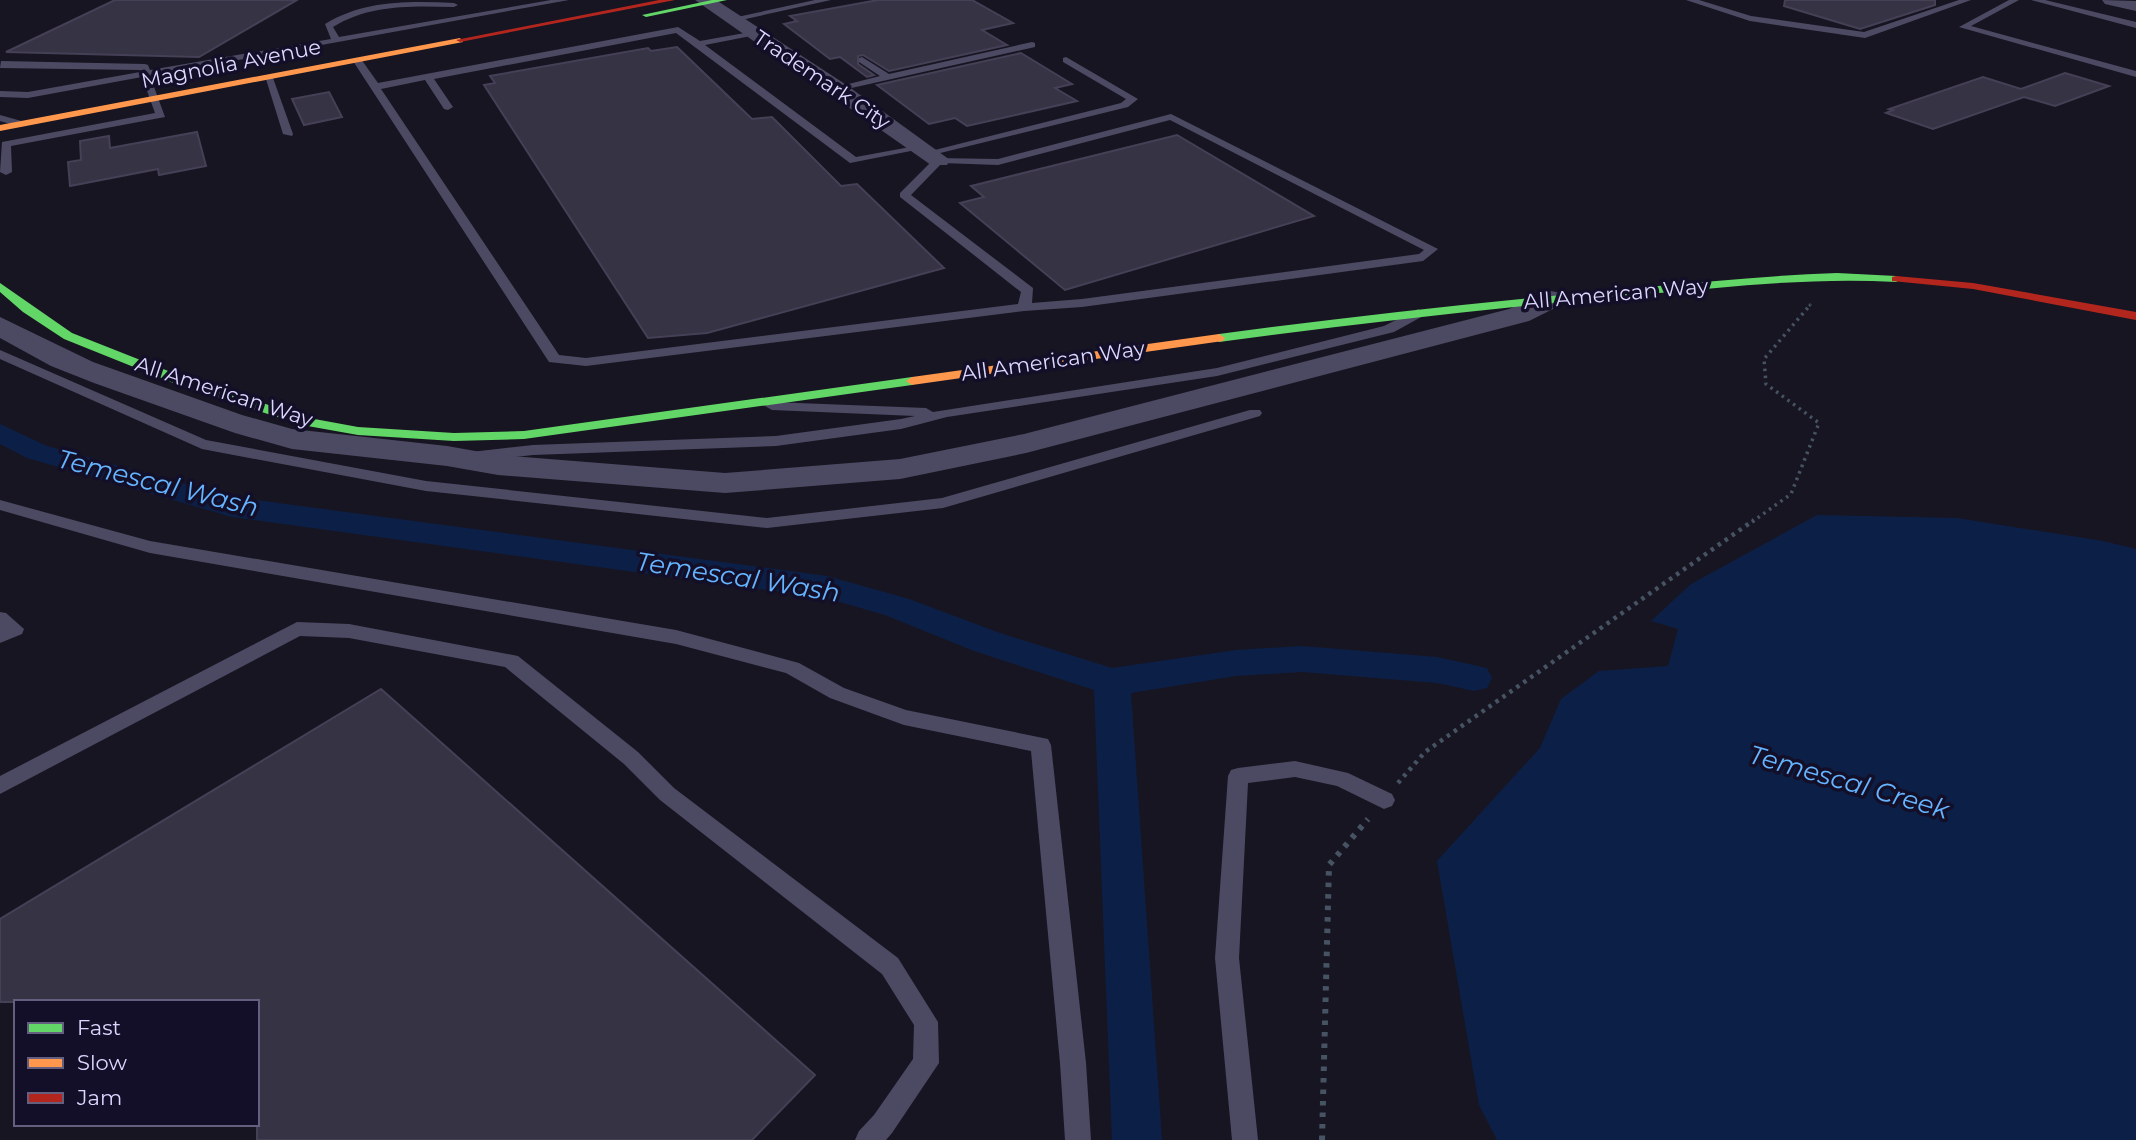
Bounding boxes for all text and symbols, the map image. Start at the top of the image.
street label: Trademark City [749,25,896,135]
street label: Magnolia Avenue [139,34,323,93]
street label: All American Way [1523,273,1710,314]
street label: All American Way [959,335,1147,386]
street label: All American Way [132,351,317,432]
water label: Temescal Wash [54,443,262,523]
water label: Temescal Wash [634,545,842,609]
water label: Temescal Creek [1745,738,1954,826]
legend [14,1000,259,1126]
text: Fast [77,1015,121,1040]
text: Slow [77,1050,127,1075]
text: Jam [76,1085,122,1110]

